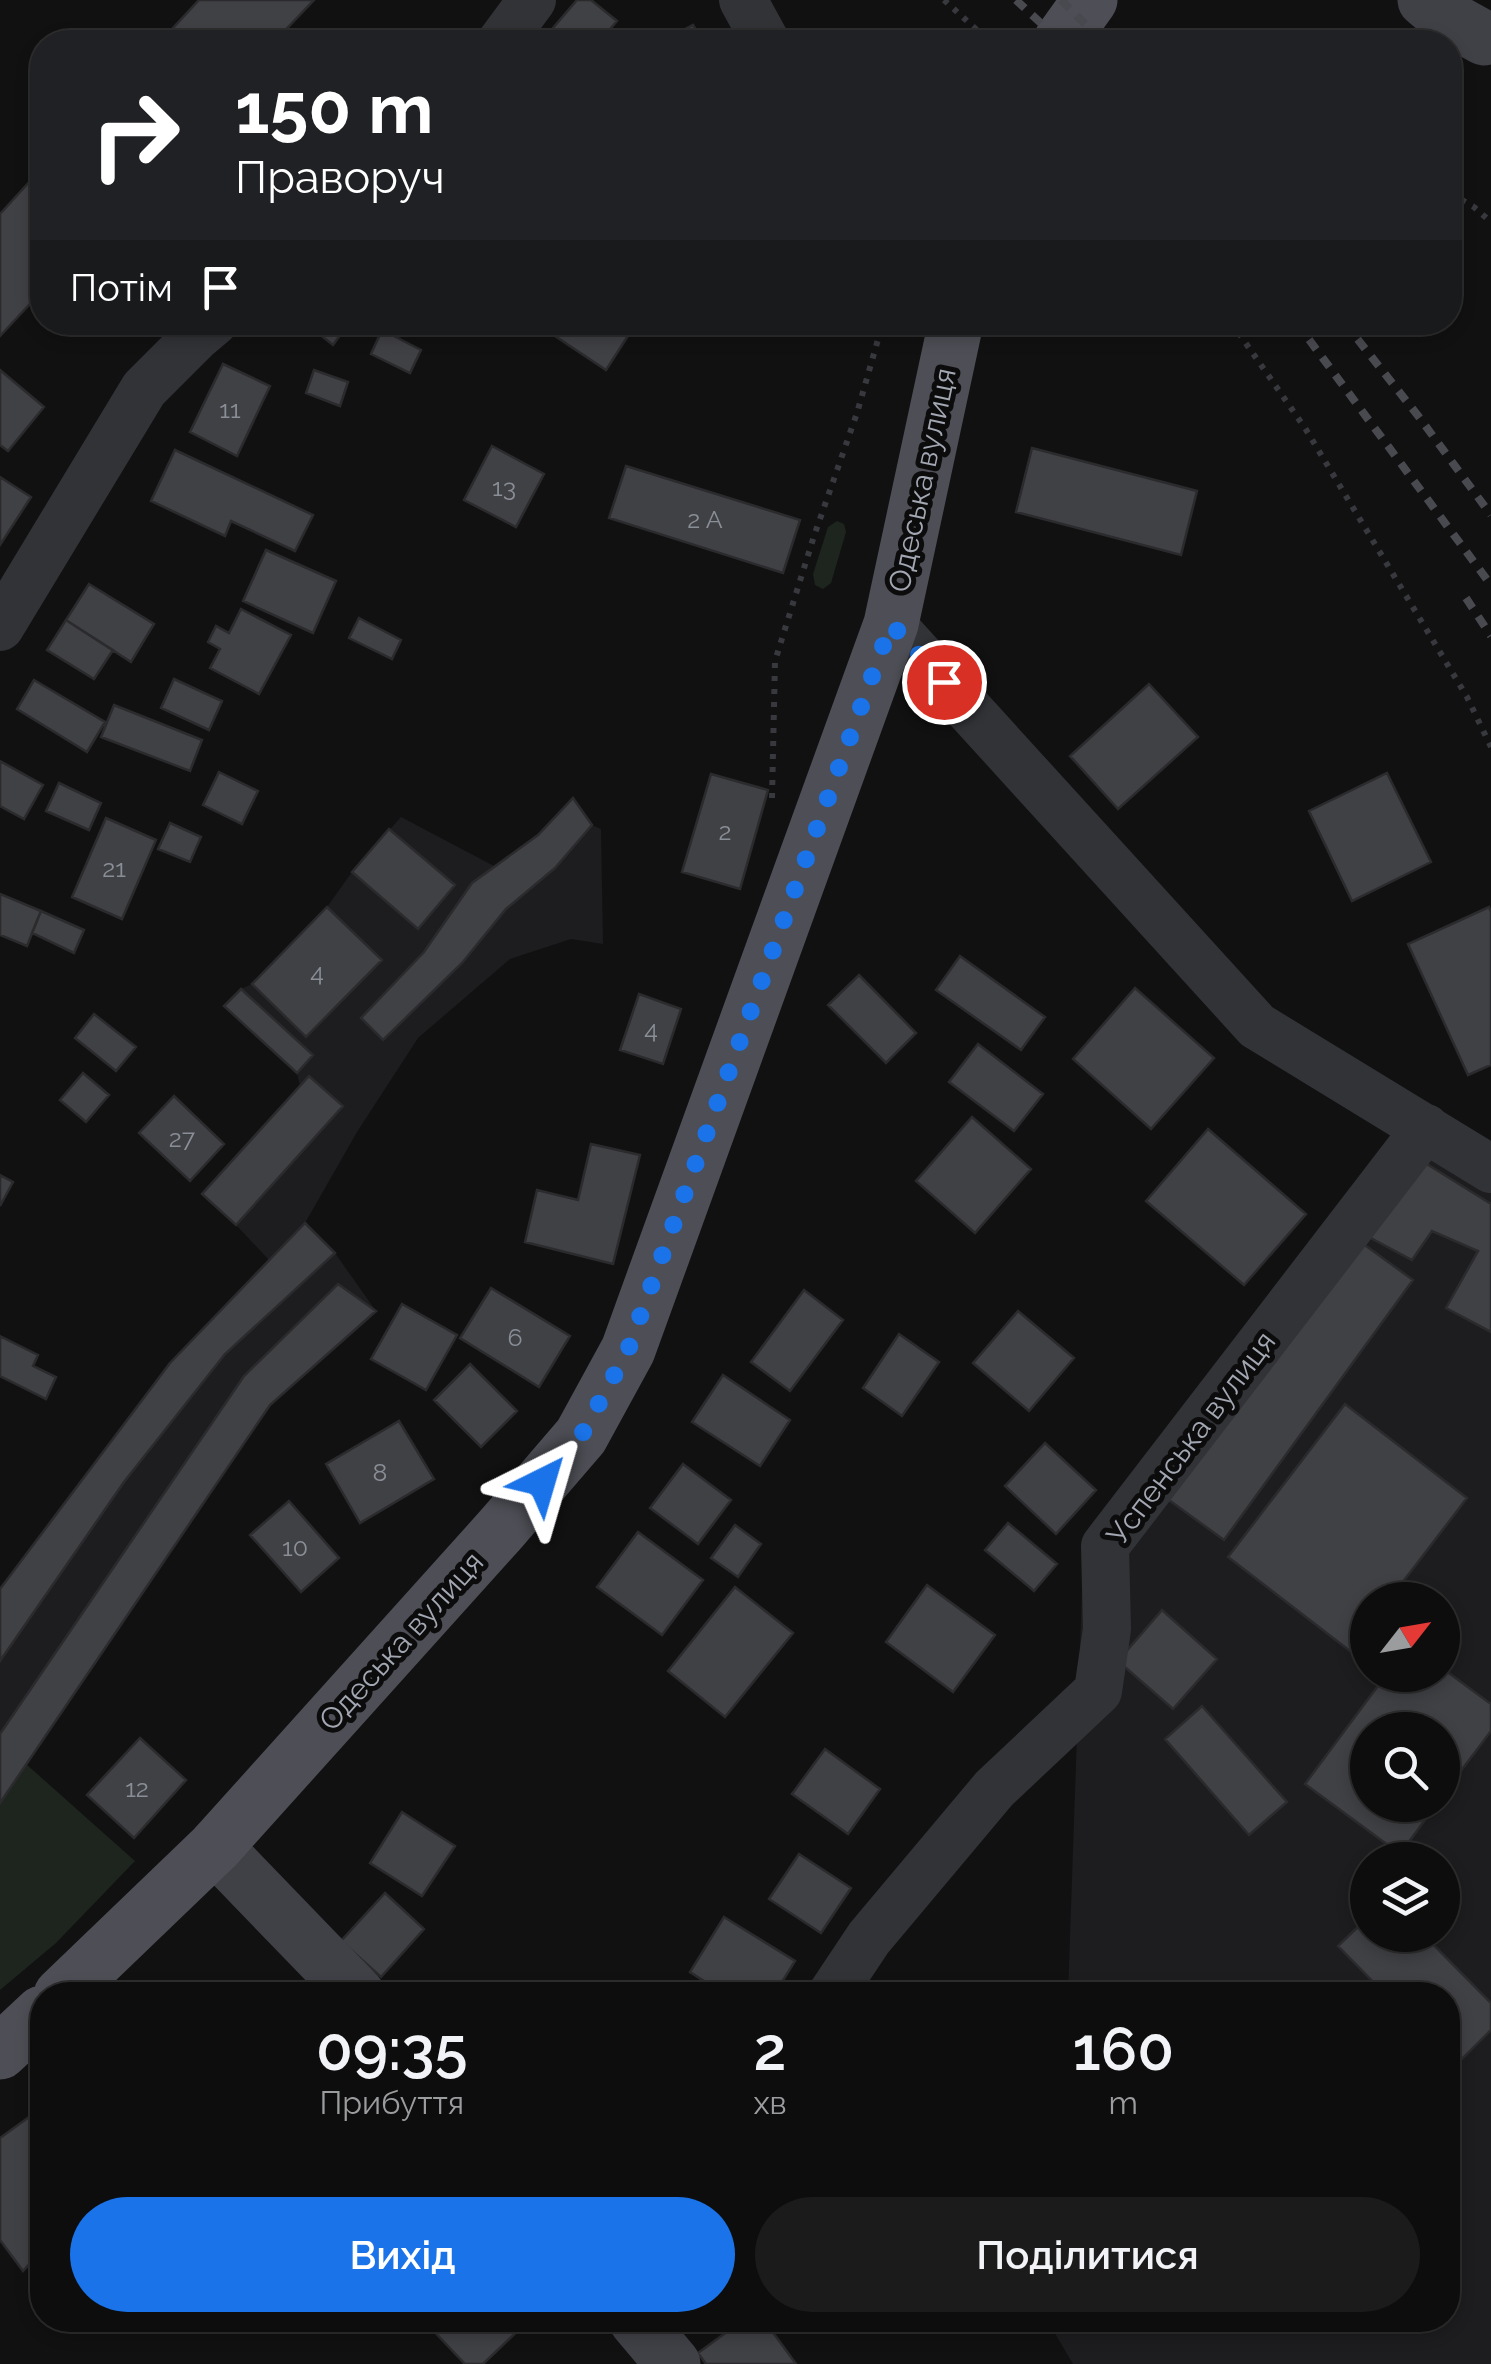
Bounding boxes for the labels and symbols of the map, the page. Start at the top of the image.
street label: Одеська вулиця [881,365,963,595]
house number: 11 [219,394,241,424]
house number: 13 [492,472,516,502]
house number: 2 А [687,504,723,534]
pin [902,640,987,725]
house number: 2 [718,816,732,846]
house number: 21 [102,853,126,883]
house number: 4 [310,957,324,987]
house number: 4 [644,1014,658,1044]
house number: 27 [169,1123,196,1153]
house number: 6 [507,1322,523,1352]
street label: Успенська вулиця [1099,1325,1283,1551]
position arrow [490,1430,594,1534]
house number: 8 [373,1457,387,1487]
house number: 10 [282,1532,308,1562]
street label: Одеська вулиця [312,1544,490,1738]
north arrow [1350,1582,1460,1692]
house number: 12 [125,1773,149,1803]

